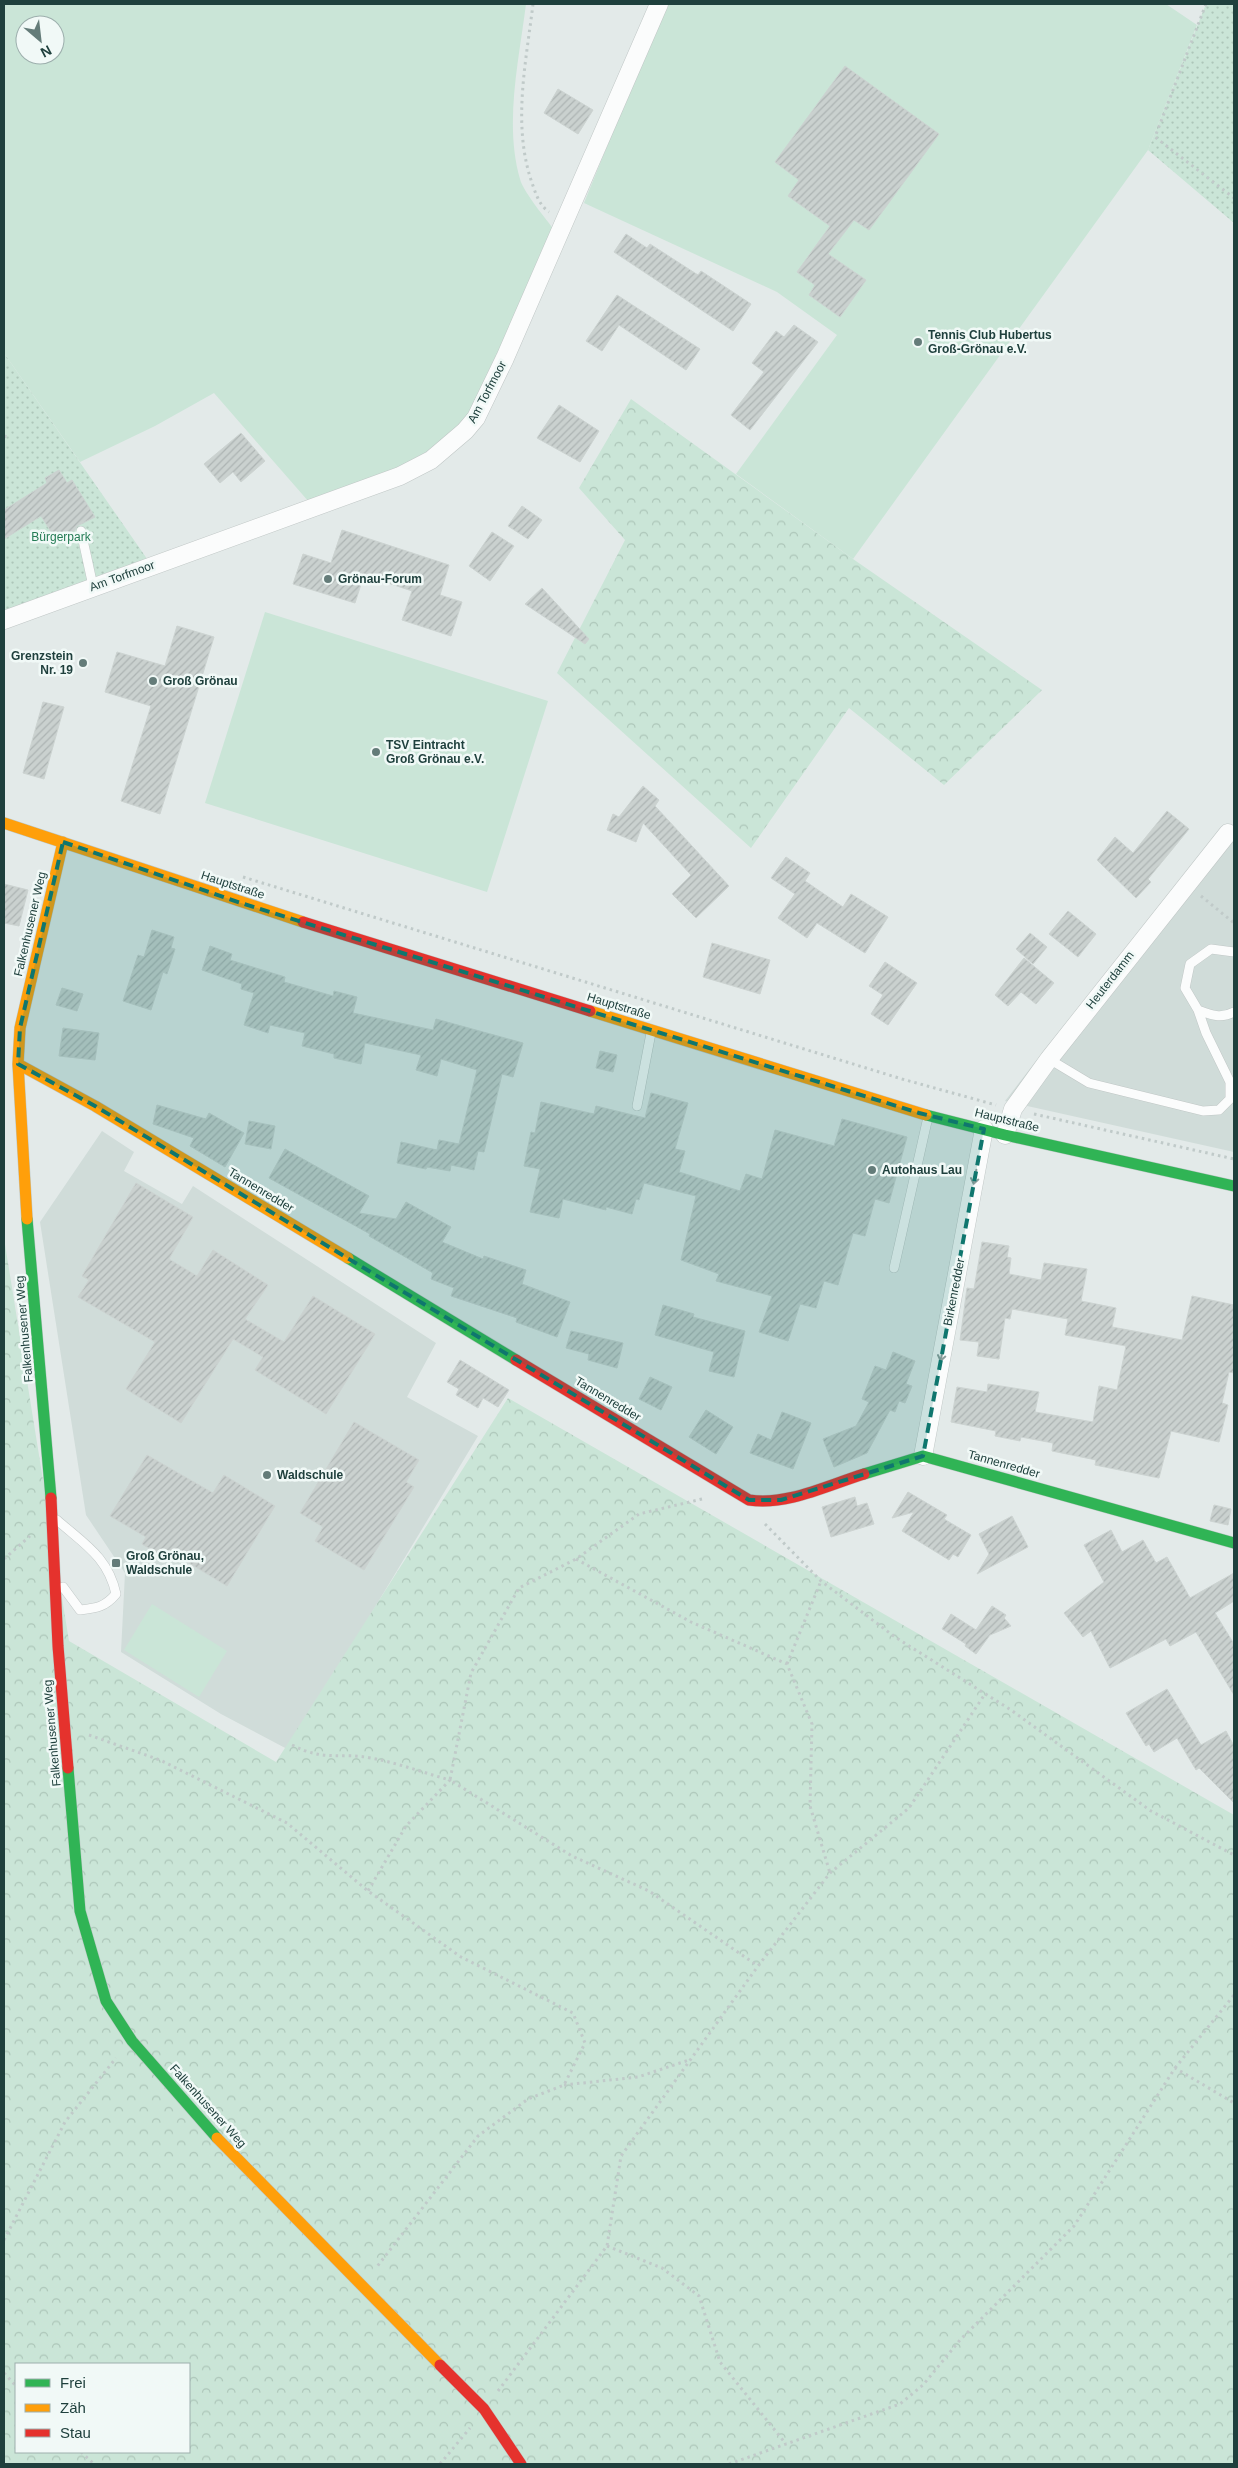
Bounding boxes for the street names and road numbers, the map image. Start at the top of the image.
street label: Am Torfmoor [465,358,509,426]
street label: Am Torfmoor [87,558,157,594]
street label: Hauptstraße [199,868,267,902]
street label: Falkenhusener Weg [11,870,49,978]
street label: Heuterdamm [1083,948,1137,1012]
street label: Hauptstraße [585,990,653,1022]
street label: Hauptstraße [973,1105,1041,1135]
street label: Tannenredder [226,1165,296,1215]
street label: Birkenredder [941,1257,967,1327]
street label: Falkenhusener Weg [12,1275,36,1383]
street label: Tannenredder [573,1374,643,1424]
street label: Tannenredder [966,1447,1042,1481]
street label: Falkenhusener Weg [40,1679,64,1787]
street label: Falkenhusener Weg [167,2061,249,2151]

